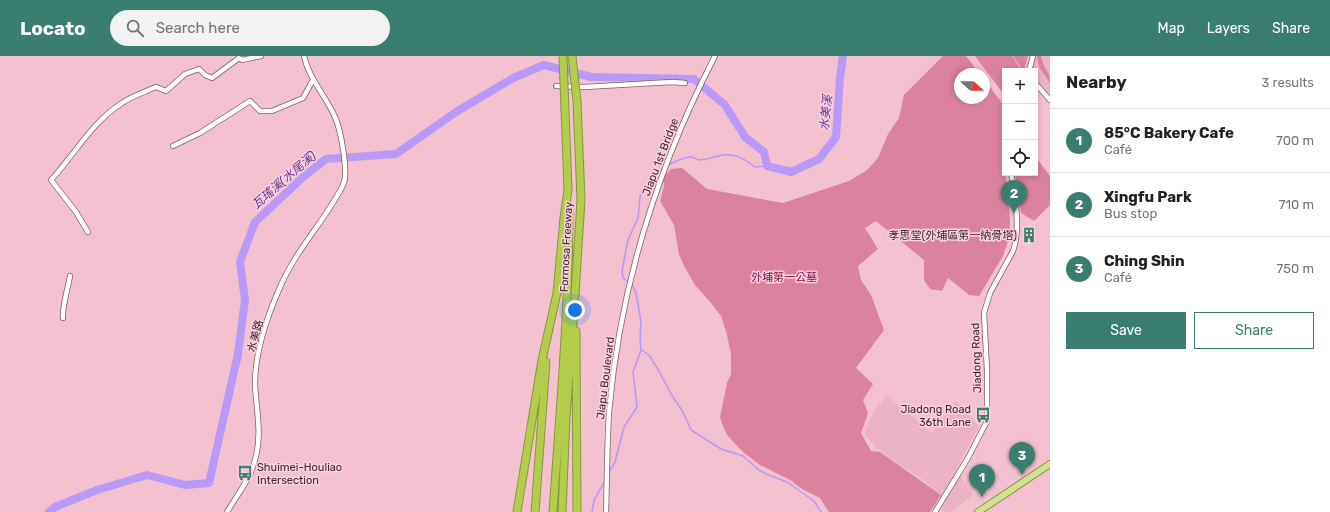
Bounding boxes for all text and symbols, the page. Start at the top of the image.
search box [110,10,390,46]
text: Locato [20,17,86,40]
icon: search [124,17,146,39]
text: Search here [156,19,240,37]
text: Map [1158,20,1185,37]
text: Layers [1207,20,1250,37]
text: Share [1272,20,1310,37]
north arrow [954,68,990,104]
map controls [1002,68,1038,176]
button: + [1002,68,1038,104]
text: Nearby [1066,72,1127,92]
text: 3 results [1262,75,1314,90]
water label: 水美溪 [817,92,835,132]
button: − [1002,104,1038,140]
street label: Jiapu 1st Bridge [640,116,681,198]
text: 85°C Bakery Cafe [1104,124,1234,142]
text: 1 [1076,133,1082,148]
text: 700 m [1276,133,1314,148]
button: locate [1002,140,1038,176]
text: Café [1104,142,1132,157]
water label: 瓦瑤溪(水尾溪) [249,148,319,212]
pin: 2 [1001,180,1027,213]
text: Xingfu Park [1104,188,1192,206]
text: 2 [1075,197,1083,212]
text: 710 m [1279,197,1314,212]
street label: Formosa Freeway [558,202,575,293]
text: Bus stop [1104,206,1157,221]
building icon: 孝思堂(外埔區第一納骨塔) [1020,226,1038,244]
place label: 孝思堂(外埔區第一納骨塔) [889,229,1017,242]
text: Ching Shin [1104,252,1185,270]
text: 3 [1075,261,1083,276]
text: 750 m [1277,261,1314,276]
text: Café [1104,270,1132,285]
park label: 外埔第一公墓 [751,271,817,284]
your location [565,300,585,320]
button: Save [1066,312,1186,349]
button: Share [1194,312,1314,349]
street label: 水美路 [245,319,266,354]
street label: Jiadong Road [969,322,984,393]
street label: Jiapu Boulevard [594,336,617,420]
place label: Jiadong Road 36th Lane [900,403,971,429]
bus stop icon: Jiadong Road 36th Lane [974,406,992,424]
pin: 3 [1009,442,1035,475]
place label: Shuimei-Houliao Intersection [257,461,342,487]
bus stop icon: Shuimei-Houliao Intersection [236,464,254,482]
pin: 1 [969,464,995,497]

